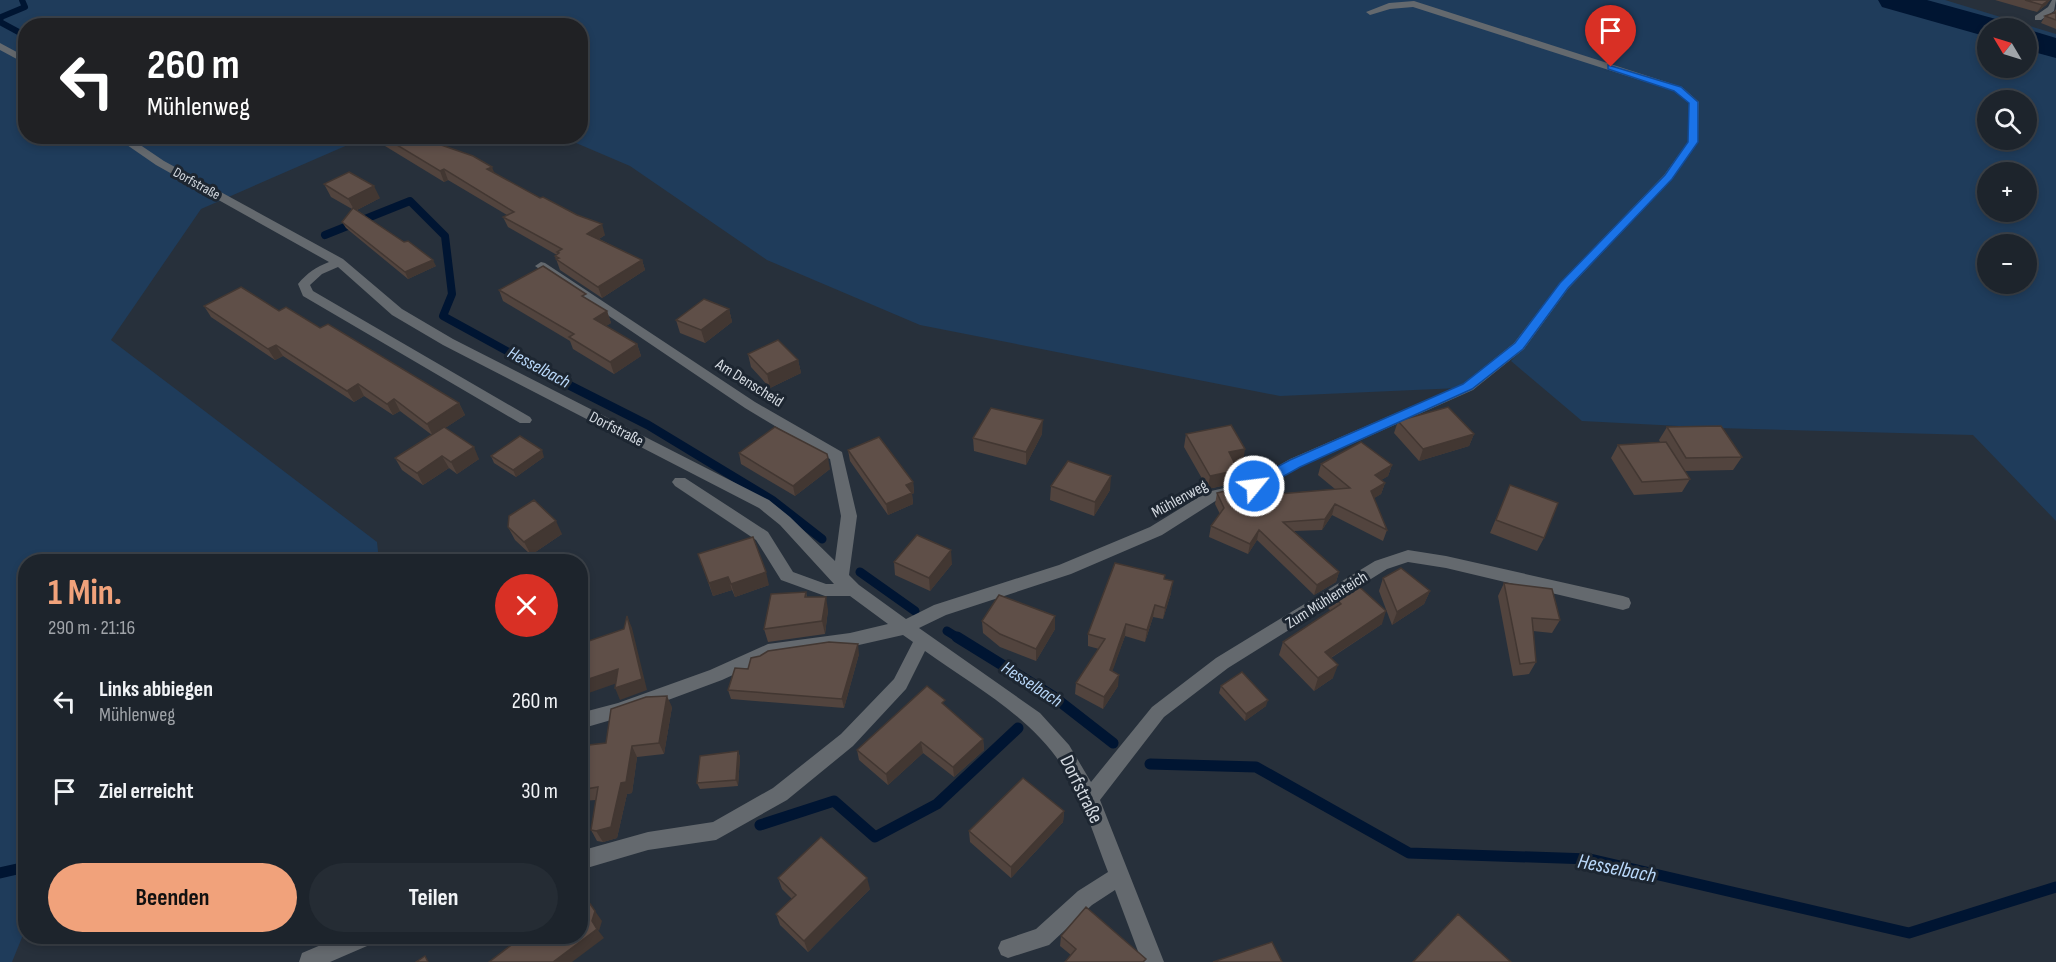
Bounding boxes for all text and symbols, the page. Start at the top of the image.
pin [1585,5,1636,67]
icon: arrive [1594,14,1627,47]
north arrow [1977,18,2037,78]
map controls [1977,18,2037,294]
text: 260 m [147,40,240,91]
icon: left [48,42,126,120]
button: search [1977,90,2037,150]
text: Mühlenweg [147,91,250,123]
button: + [1977,162,2037,222]
street label: Dorfstraße [170,164,223,203]
button: − [1977,234,2037,294]
water label: Hesselbach [504,342,574,393]
street label: Am Denscheid [711,354,787,412]
street label: Dorfstraße [586,408,647,451]
position arrow [1222,454,1286,518]
street label: Mühlenweg [1148,476,1211,522]
street label: Zum Mühlenteich [1282,568,1371,633]
text: 1 Min. [48,572,122,615]
button: close [495,574,558,637]
text: 290 m · 21:16 [48,616,135,640]
water label: Hesselbach [997,657,1066,712]
text: Links abbiegen [99,676,213,703]
icon: left [48,685,81,718]
text: 260 m [512,688,558,715]
text: Mühlenweg [99,703,175,727]
street label: Dorfstraße [1054,751,1108,827]
icon: arrive [48,775,81,808]
text: Ziel erreicht [99,778,194,805]
text: 30 m [521,778,558,805]
water label: Hesselbach [1576,849,1658,888]
button: Beenden [48,863,297,932]
button: Teilen [309,863,558,932]

